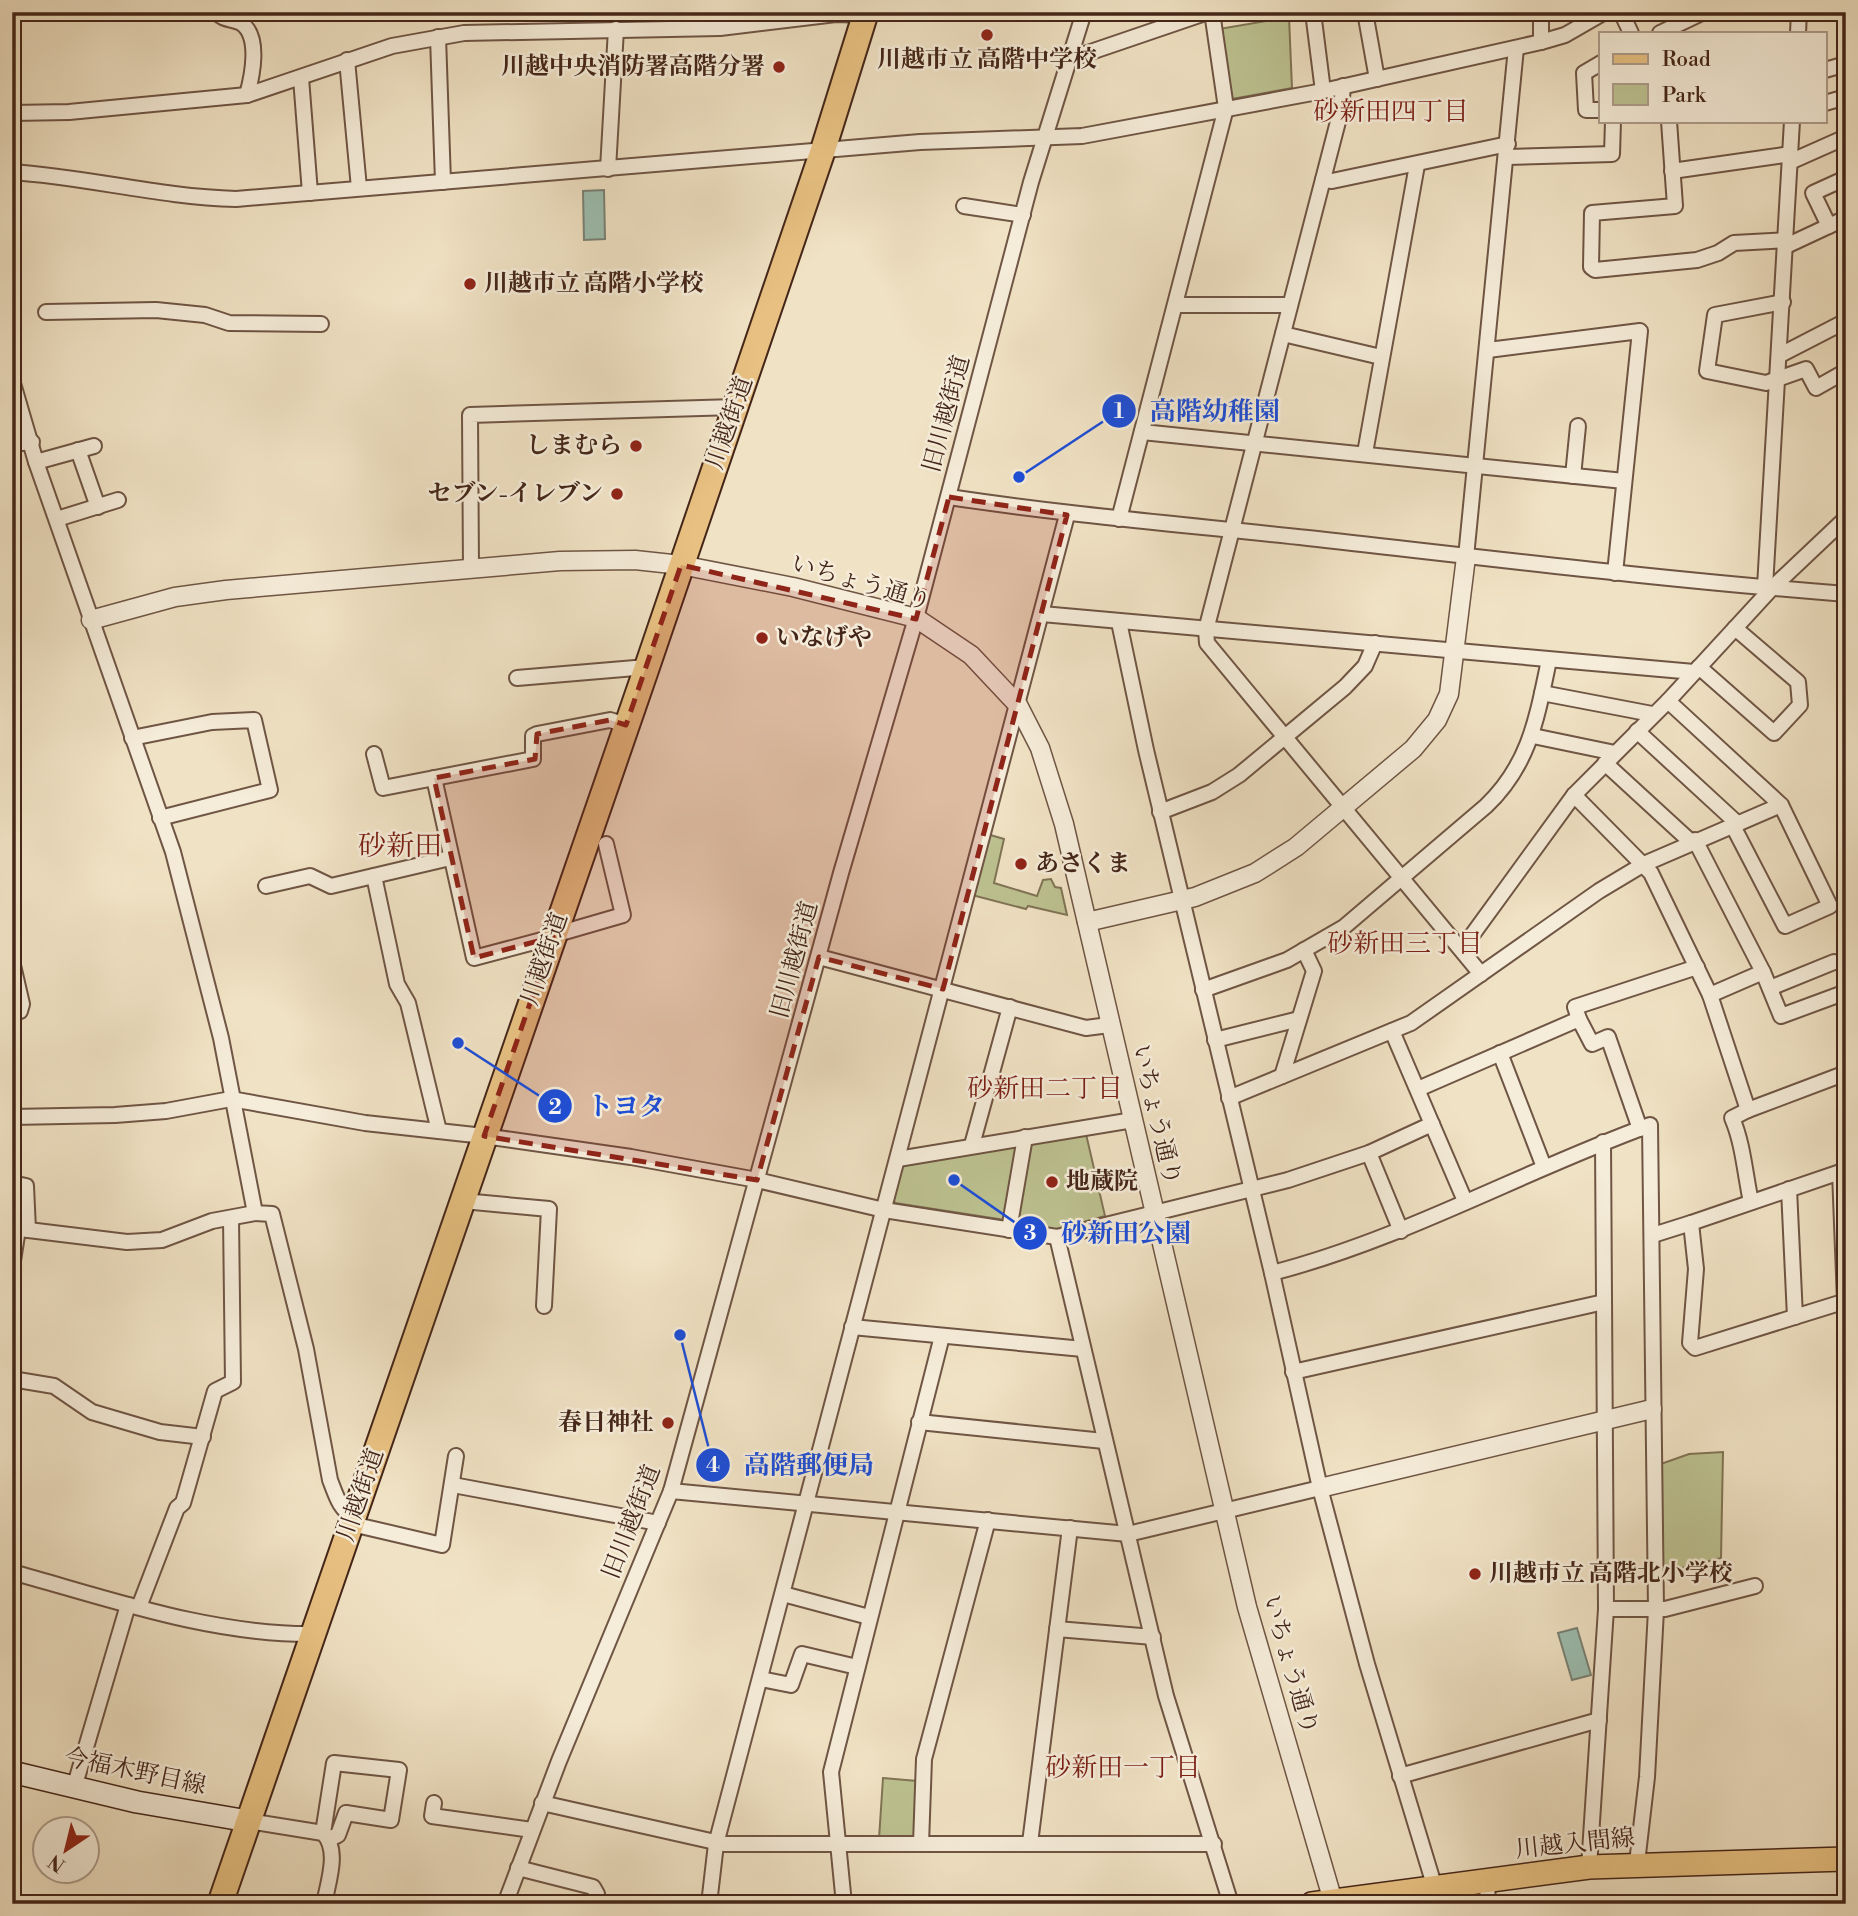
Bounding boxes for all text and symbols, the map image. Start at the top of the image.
marker: 川越市立 高階中学校 [979,27,995,43]
legend [1599,32,1826,122]
place label: 川越市立 高階中学校 [877,45,1097,75]
text: Road [1662,47,1711,73]
place label: 川越中央消防署高階分署 [501,52,765,82]
marker: 川越中央消防署高階分署 [771,59,787,75]
text: Park [1662,83,1707,109]
district label: 砂新田四丁目 [1313,96,1469,128]
place label: 川越市立 高階小学校 [484,269,704,299]
marker: 川越市立 高階小学校 [462,276,478,292]
street label: 旧川越街道 [917,352,977,476]
street label: 川越街道 [700,373,760,473]
callout: 高階幼稚園 [1101,387,1294,434]
text: 高階幼稚園 [1150,396,1280,428]
text: 1 [1114,399,1124,425]
place label: しまむら [526,431,622,461]
marker: しまむら [628,438,644,454]
place label: セブン-イレブン [427,479,603,509]
marker: セブン-イレブン [609,486,625,502]
street label: いちょう通り [788,549,934,617]
place label: いなげや [776,623,872,653]
marker: いなげや [754,630,770,646]
district label: 砂新田 [358,829,442,864]
place label: あさくま [1035,849,1131,879]
marker: あさくま [1013,856,1029,872]
street label: 旧川越街道 [765,898,825,1022]
street label: 川越街道 [515,909,575,1009]
district label: 砂新田三丁目 [1327,928,1483,960]
street label: いちょう通り [1125,1041,1187,1189]
district label: 砂新田二丁目 [967,1073,1123,1105]
callout: トヨタ [538,1083,679,1130]
text: トヨタ [587,1091,665,1123]
text: 2 [548,1095,562,1121]
place label: 地蔵院 [1066,1167,1138,1197]
marker: 地蔵院 [1044,1174,1060,1190]
callout: 砂新田公園 [1012,1210,1205,1257]
text: 砂新田公園 [1061,1218,1191,1250]
text: 3 [1024,1221,1036,1247]
place label: 春日神社 [558,1408,654,1438]
marker: 春日神社 [660,1415,676,1431]
callout: 高階郵便局 [695,1441,888,1488]
street label: 川越街道 [331,1445,391,1545]
text: 高階郵便局 [744,1450,874,1482]
text: 4 [706,1453,720,1479]
street label: 旧川越街道 [596,1461,668,1583]
place label: 川越市立 高階北小学校 [1489,1559,1733,1589]
marker: 川越市立 高階北小学校 [1467,1566,1483,1582]
street label: いちょう通り [1256,1592,1324,1738]
street label: 今福木野目線 [61,1742,209,1802]
district label: 砂新田一丁目 [1045,1752,1201,1784]
north arrow [32,1814,102,1884]
street label: 川越入間線 [1514,1823,1636,1865]
text: N [44,1849,70,1877]

